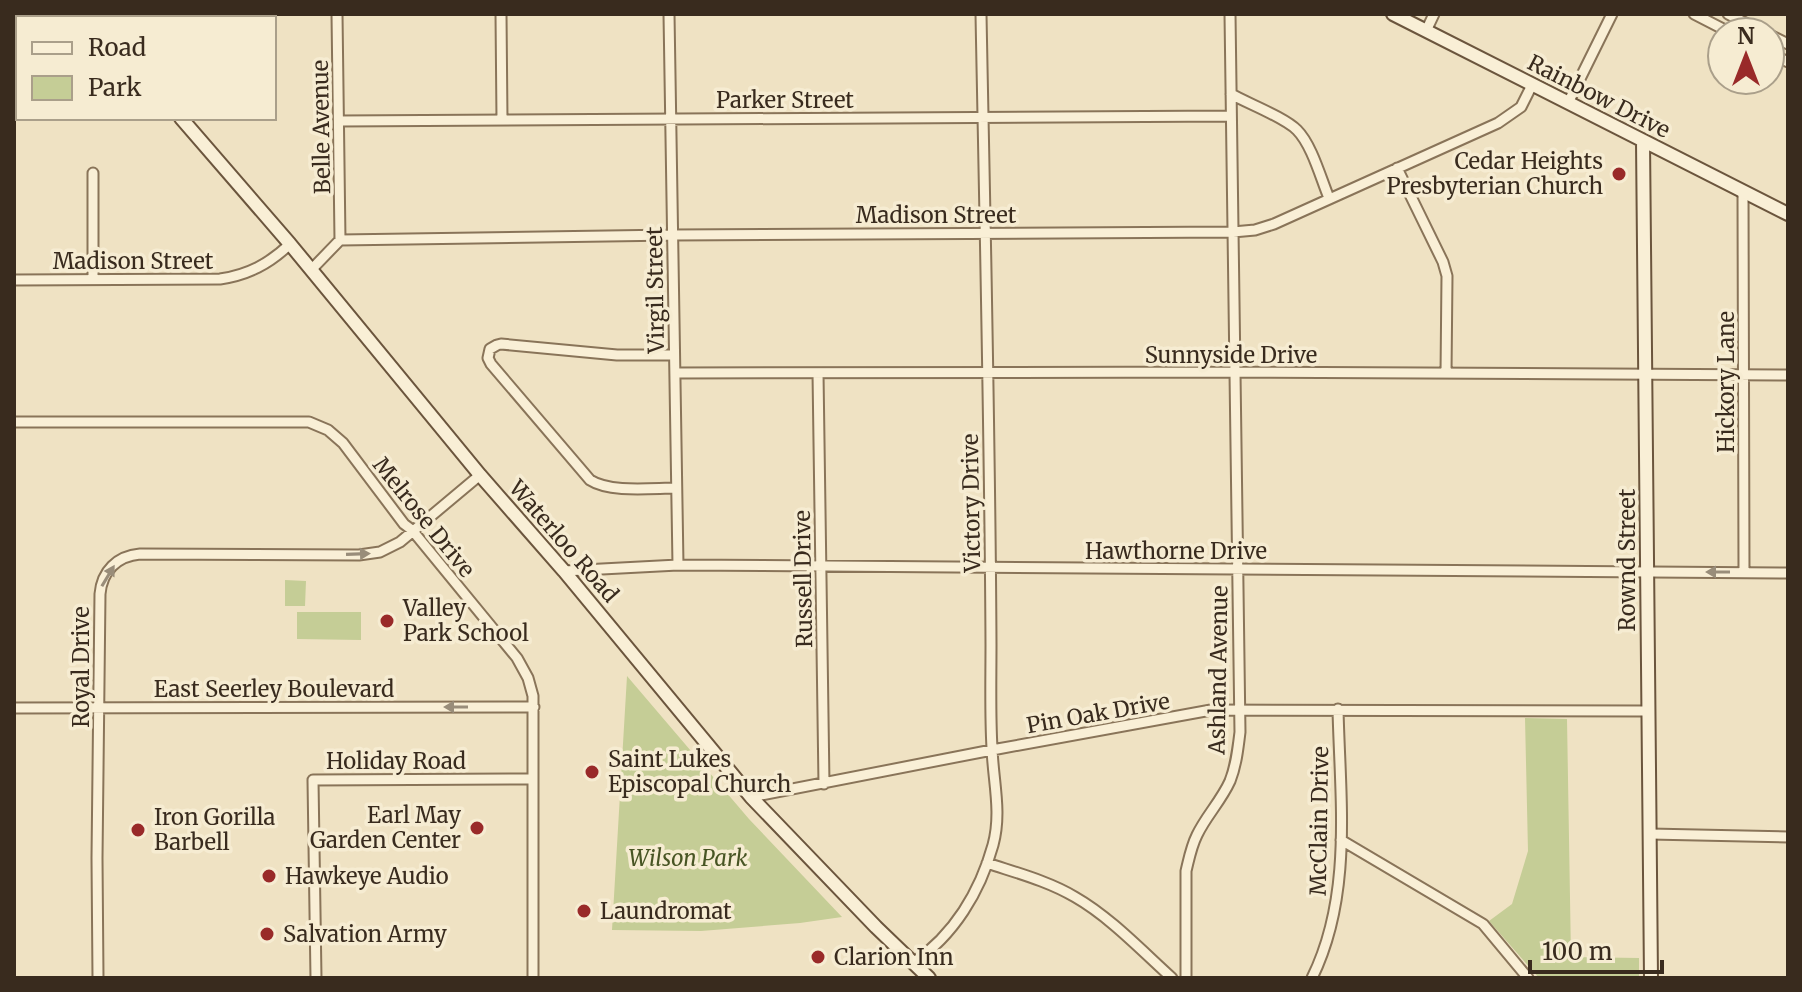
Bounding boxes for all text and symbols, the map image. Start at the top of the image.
legend [16,16,276,120]
north arrow [1706,16,1786,96]
text: N [1737,22,1755,50]
text: Road [88,32,146,63]
street label: Rainbow Drive [1523,48,1675,144]
street label: Belle Avenue [306,60,336,194]
text: Park [88,72,142,103]
street label: Parker Street [716,86,854,114]
place label: Cedar Heights Presbyterian Church [1386,147,1603,200]
marker: Cedar Heights Presbyterian Church [1610,165,1628,183]
street label: Madison Street [856,201,1017,229]
street label: Virgil Street [640,226,670,355]
street label: Madison Street [53,247,214,275]
street label: Hickory Lane [1712,311,1740,453]
street label: Sunnyside Drive [1145,341,1317,369]
street label: Victory Drive [956,433,986,574]
street label: Melrose Drive [367,451,481,583]
street label: Waterloo Road [503,473,625,608]
street label: Rownd Street [1613,488,1641,631]
street label: Russell Drive [788,510,818,648]
street label: Hawthorne Drive [1085,537,1267,565]
one-way arrow [346,547,371,560]
one-way arrow [100,564,115,587]
one-way arrow [1705,566,1730,578]
street label: Ashland Avenue [1203,585,1233,756]
place label: Valley Park School [402,594,529,647]
street label: Royal Drive [67,606,95,728]
marker: Valley Park School [378,612,396,630]
street label: East Seerley Boulevard [154,675,394,703]
street label: Pin Oak Drive [1024,687,1172,739]
one-way arrow [443,701,468,713]
place label: Saint Lukes Episcopal Church [608,745,792,798]
street label: McClain Drive [1304,746,1334,896]
street label: Holiday Road [326,747,466,775]
marker: Saint Lukes Episcopal Church [583,763,601,781]
place label: Earl May Garden Center [310,801,461,854]
place label: Iron Gorilla Barbell [154,803,276,856]
marker: Earl May Garden Center [468,819,486,837]
marker: Iron Gorilla Barbell [129,821,147,839]
park label: Wilson Park [628,844,748,872]
place label: Hawkeye Audio [285,862,449,890]
marker: Hawkeye Audio [260,867,278,885]
place label: Laundromat [600,897,732,925]
marker: Laundromat [575,902,593,920]
place label: Salvation Army [283,920,447,948]
scale bar [1530,924,1662,974]
marker: Salvation Army [258,925,276,943]
text: 100 m [1542,936,1613,967]
place label: Clarion Inn [834,943,954,971]
marker: Clarion Inn [809,948,827,966]

